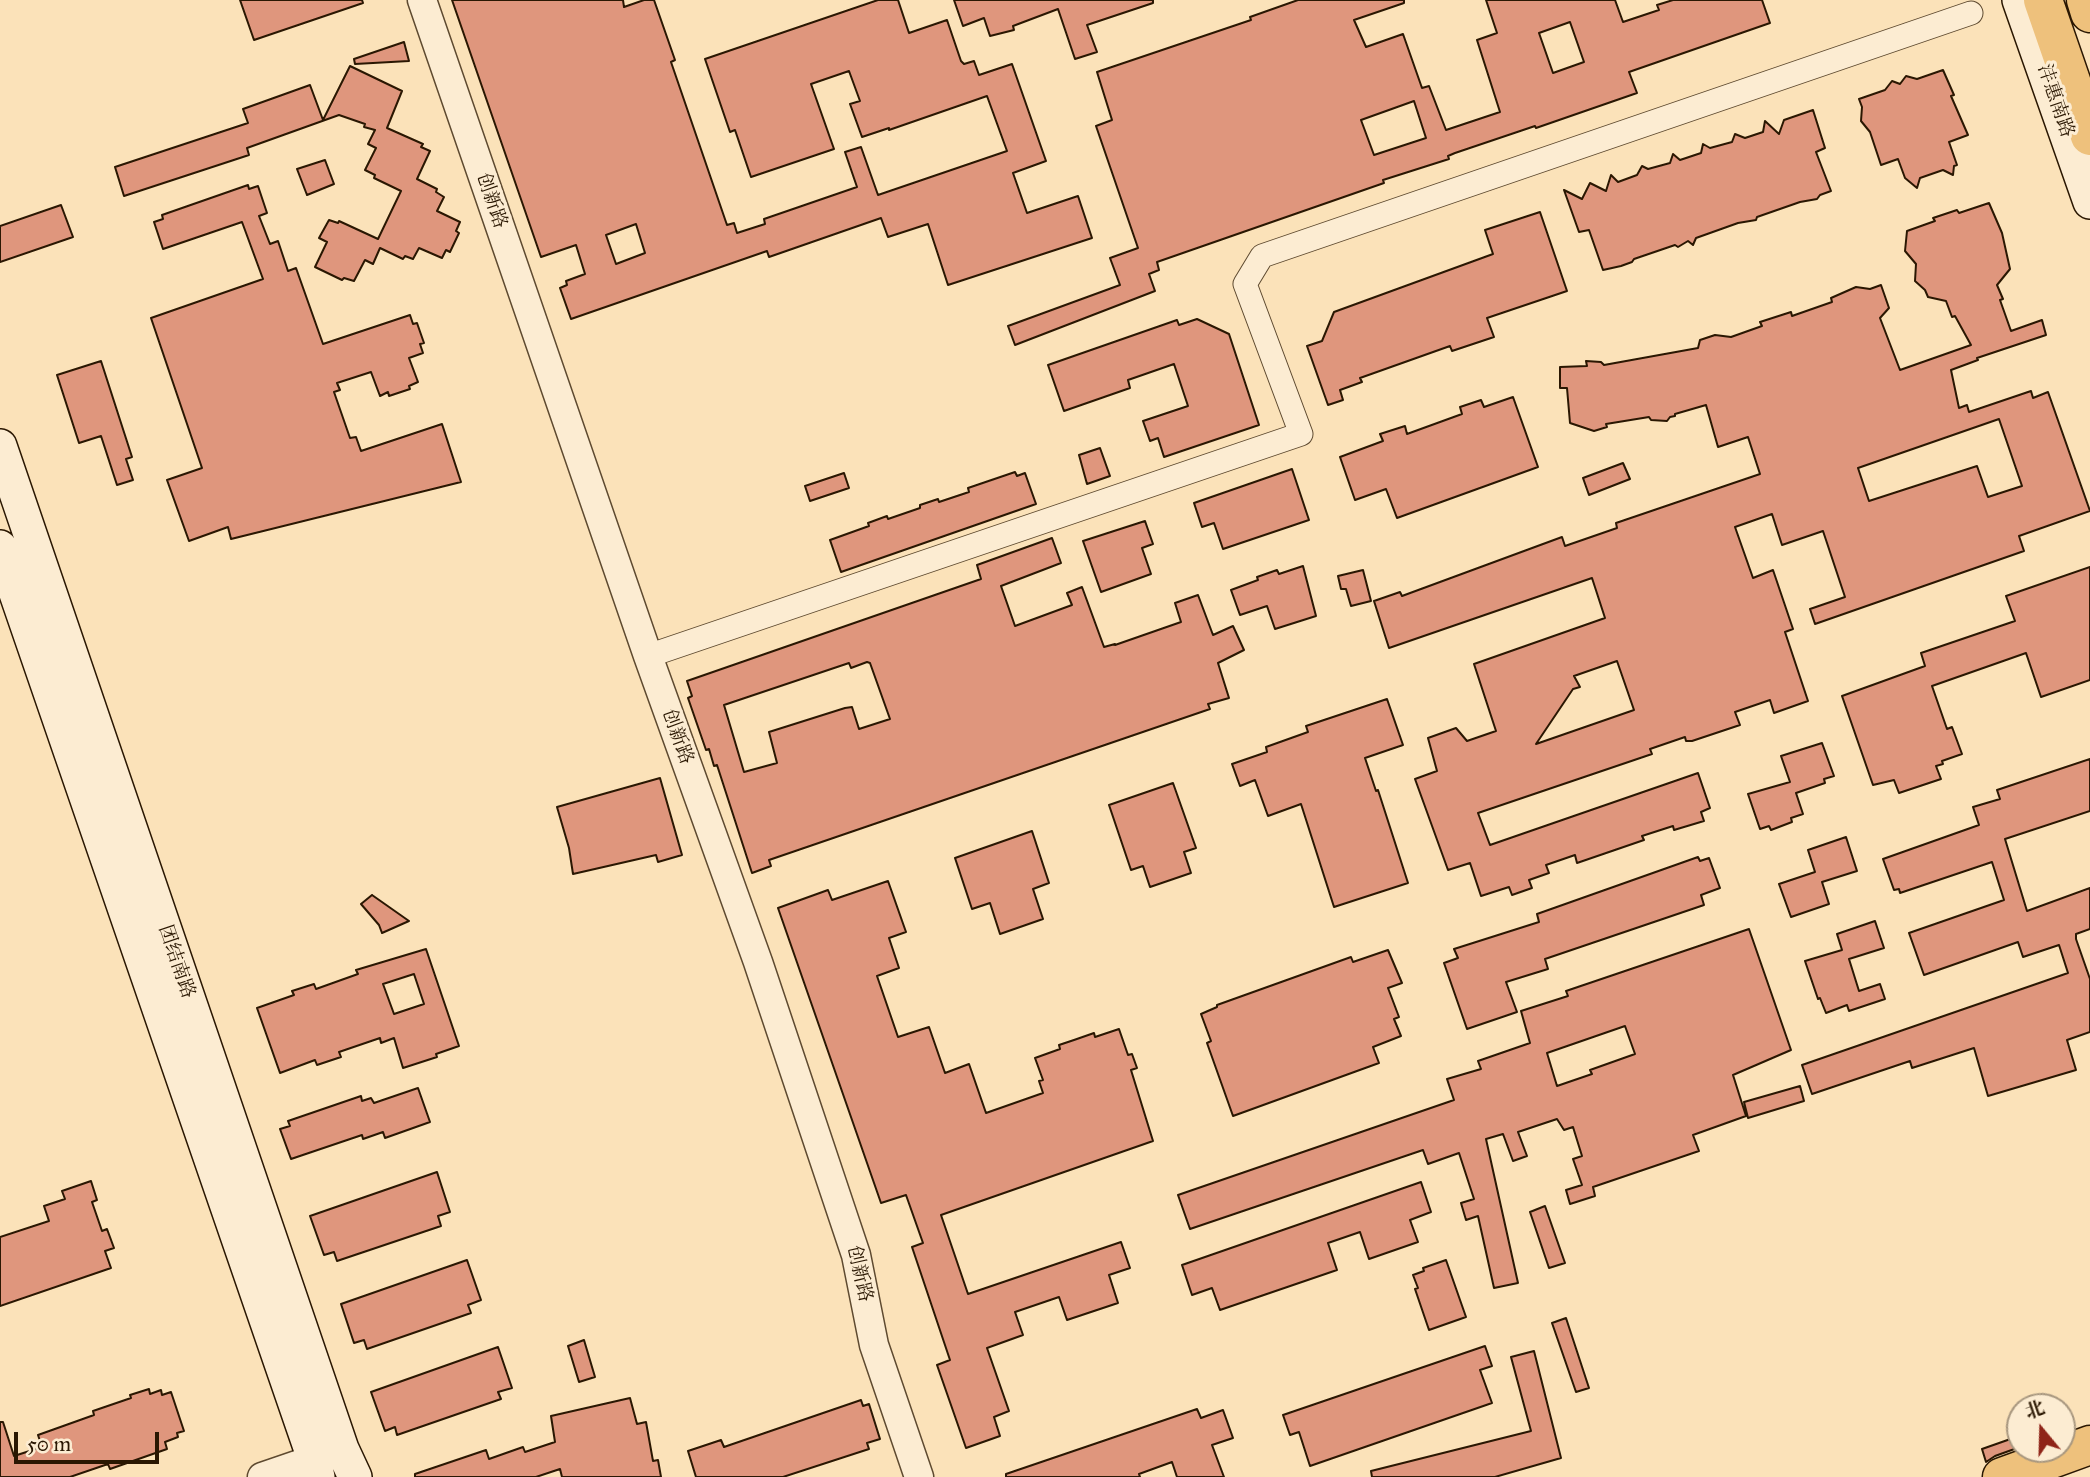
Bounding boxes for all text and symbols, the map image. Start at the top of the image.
street label: 沣惠南路 [2032,61,2078,141]
street label: 创新路 [471,170,511,232]
street label: 创新路 [657,706,697,768]
street label: 团结南路 [153,922,199,1002]
street label: 创新路 [841,1244,877,1304]
north arrow [2006,1393,2076,1463]
text: 北 [2022,1396,2047,1424]
scale bar [18,1418,163,1462]
text: 50 m [27,1431,71,1457]

